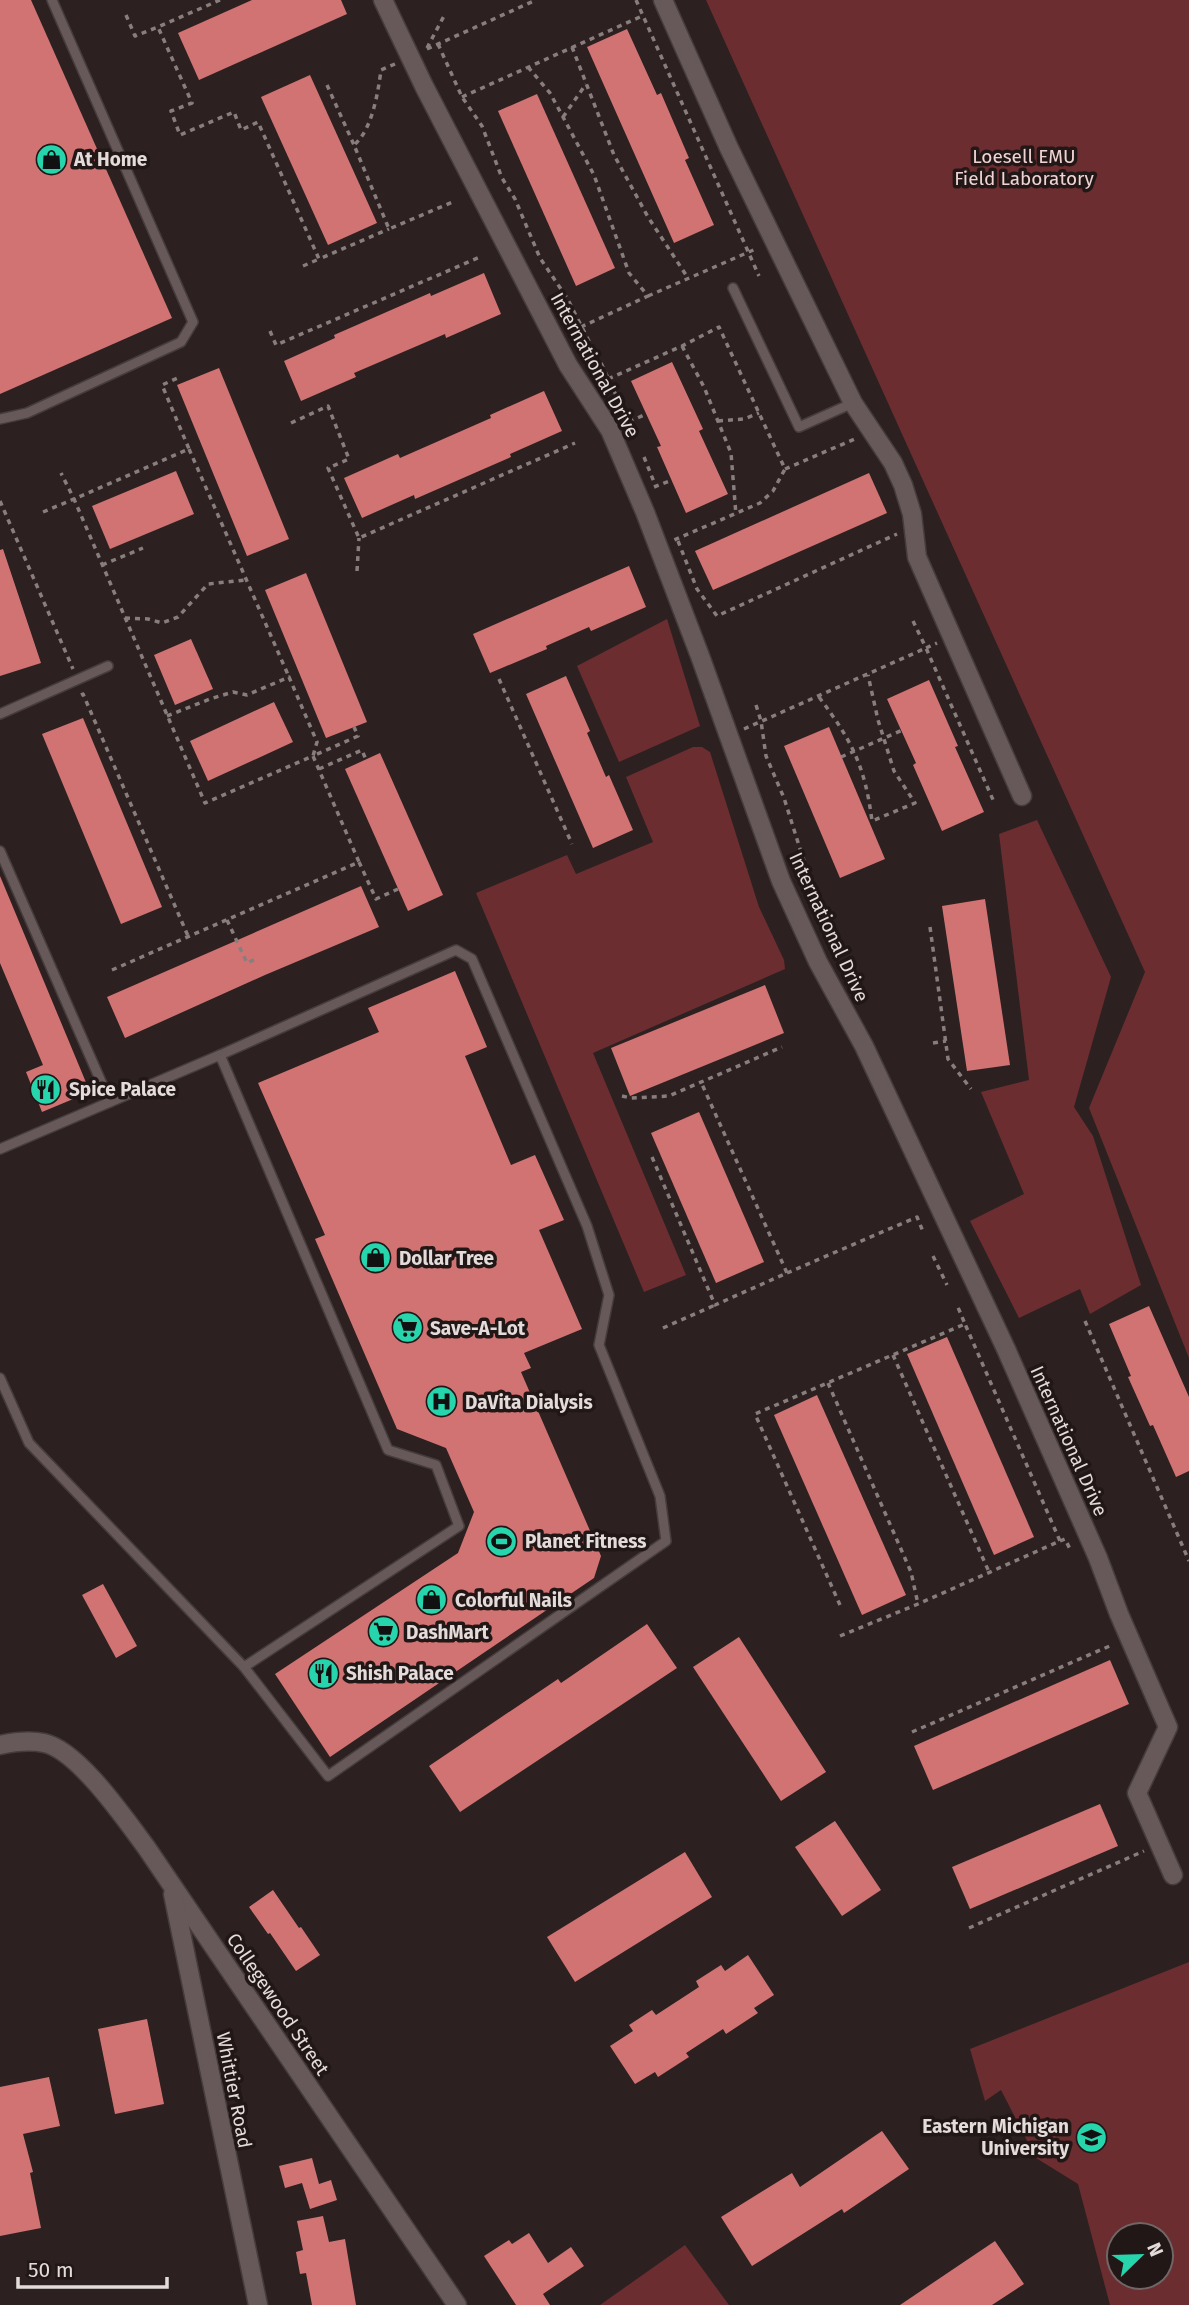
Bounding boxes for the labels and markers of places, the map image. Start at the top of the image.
shop icon: At Home [34,142,68,176]
place label: At Home [73,148,147,171]
restaurant icon: Spice Palace [29,1072,63,1106]
place label: Spice Palace [69,1078,176,1101]
shop icon: Dollar Tree [359,1241,393,1275]
place label: Dollar Tree [399,1247,494,1270]
supermarket icon: Save-A-Lot [390,1311,424,1345]
place label: Save-A-Lot [430,1317,526,1340]
hospital icon: DaVita Dialysis [425,1385,459,1419]
place label: DaVita Dialysis [465,1391,593,1414]
sports icon: Planet Fitness [485,1524,519,1558]
place label: Planet Fitness [525,1530,647,1553]
shop icon: Colorful Nails [415,1583,449,1617]
place label: Colorful Nails [455,1589,572,1612]
supermarket icon: DashMart [366,1615,400,1649]
place label: DashMart [406,1621,490,1644]
restaurant icon: Shish Palace [306,1656,340,1690]
place label: Shish Palace [346,1662,454,1685]
place label: Eastern Michigan University [922,2115,1069,2160]
school or university icon: Eastern Michigan University [1075,2120,1109,2154]

